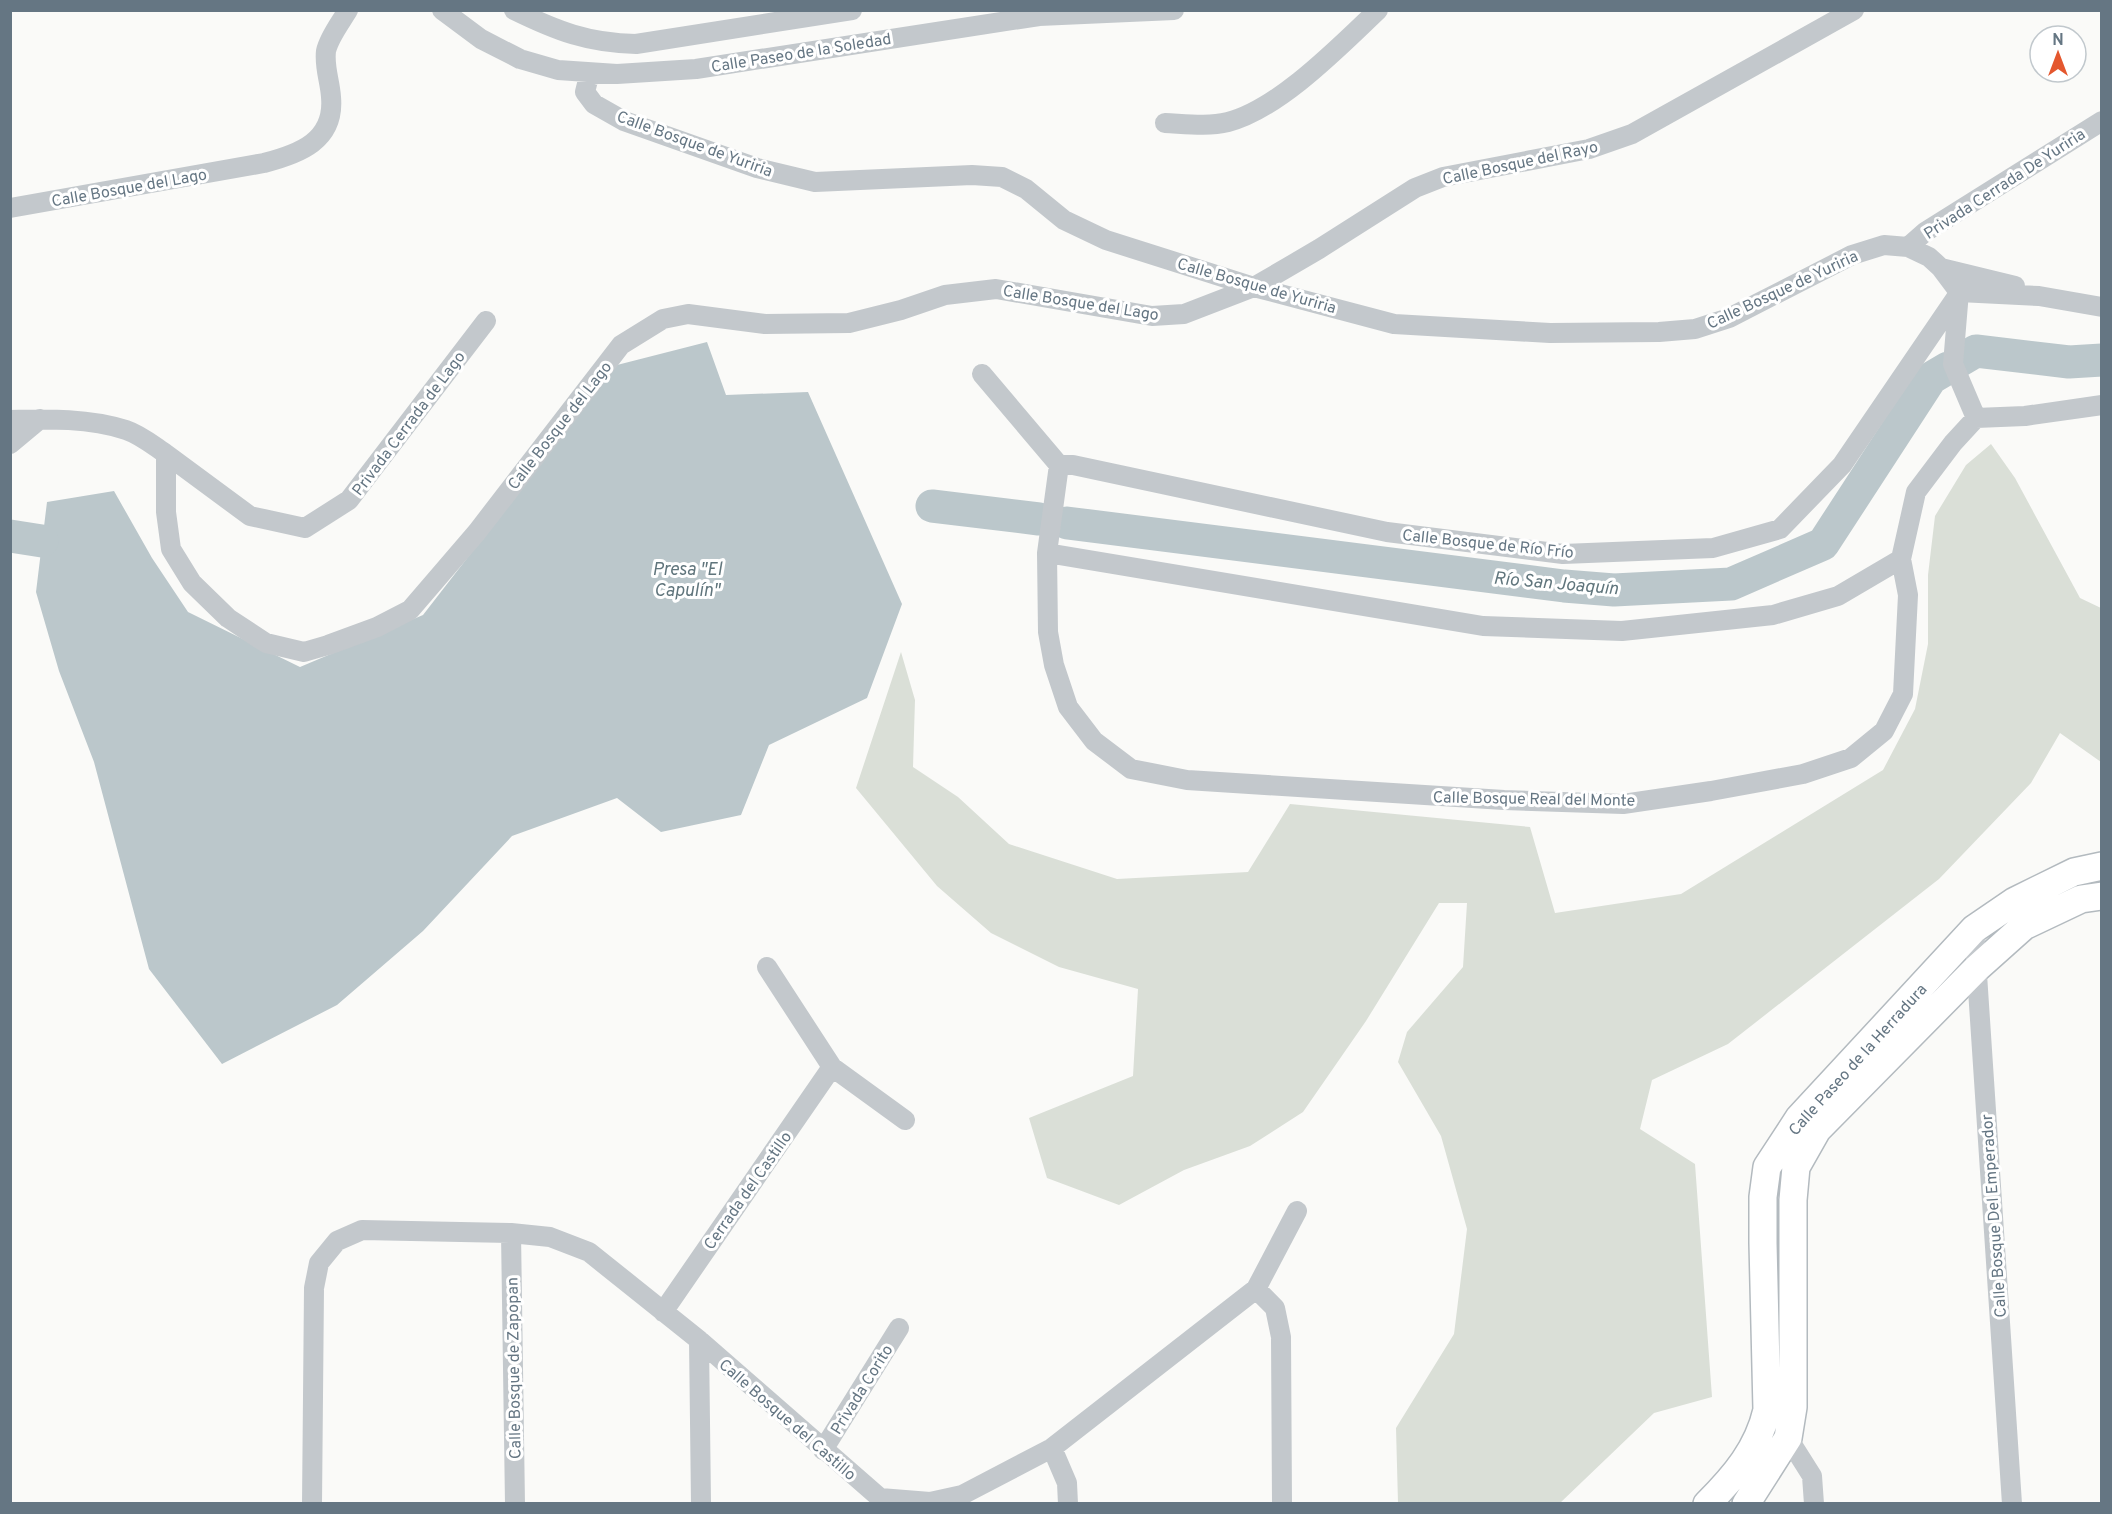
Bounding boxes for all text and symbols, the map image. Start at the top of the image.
north arrow [2028,24,2088,84]
street label: Calle Paseo de la Soledad [710,30,893,78]
text: N [2052,31,2064,51]
street label: Calle Bosque de Yuriria [614,107,775,182]
street label: Privada Cerrada De Yuriria [1921,125,2090,244]
street label: Calle Bosque del Rayo [1441,138,1600,190]
street label: Calle Bosque del Lago [50,165,209,213]
street label: Calle Bosque de Yuriria [1704,247,1862,335]
street label: Calle Bosque de Yuriria [1175,255,1338,319]
street label: Calle Bosque del Lago [1001,282,1160,326]
street label: Privada Cerrada de Lago [349,348,471,500]
street label: Calle Bosque del Lago [504,358,617,494]
street label: Calle Bosque de Río Frío [1401,526,1575,564]
water label: Presa "El Capulín" [652,559,723,603]
water label: Río San Joaquín [1492,568,1619,601]
street label: Calle Bosque Real del Monte [1433,788,1635,812]
street label: Calle Paseo de la Herradura [1785,980,1932,1140]
street label: Calle Bosque Del Emperador [1978,1113,2012,1318]
street label: Cerrada del Castillo [700,1128,797,1254]
street label: Calle Bosque de Zapopan [503,1277,527,1459]
street label: Privada Corito [827,1341,898,1439]
street label: Calle Bosque del Castillo [714,1355,859,1486]

